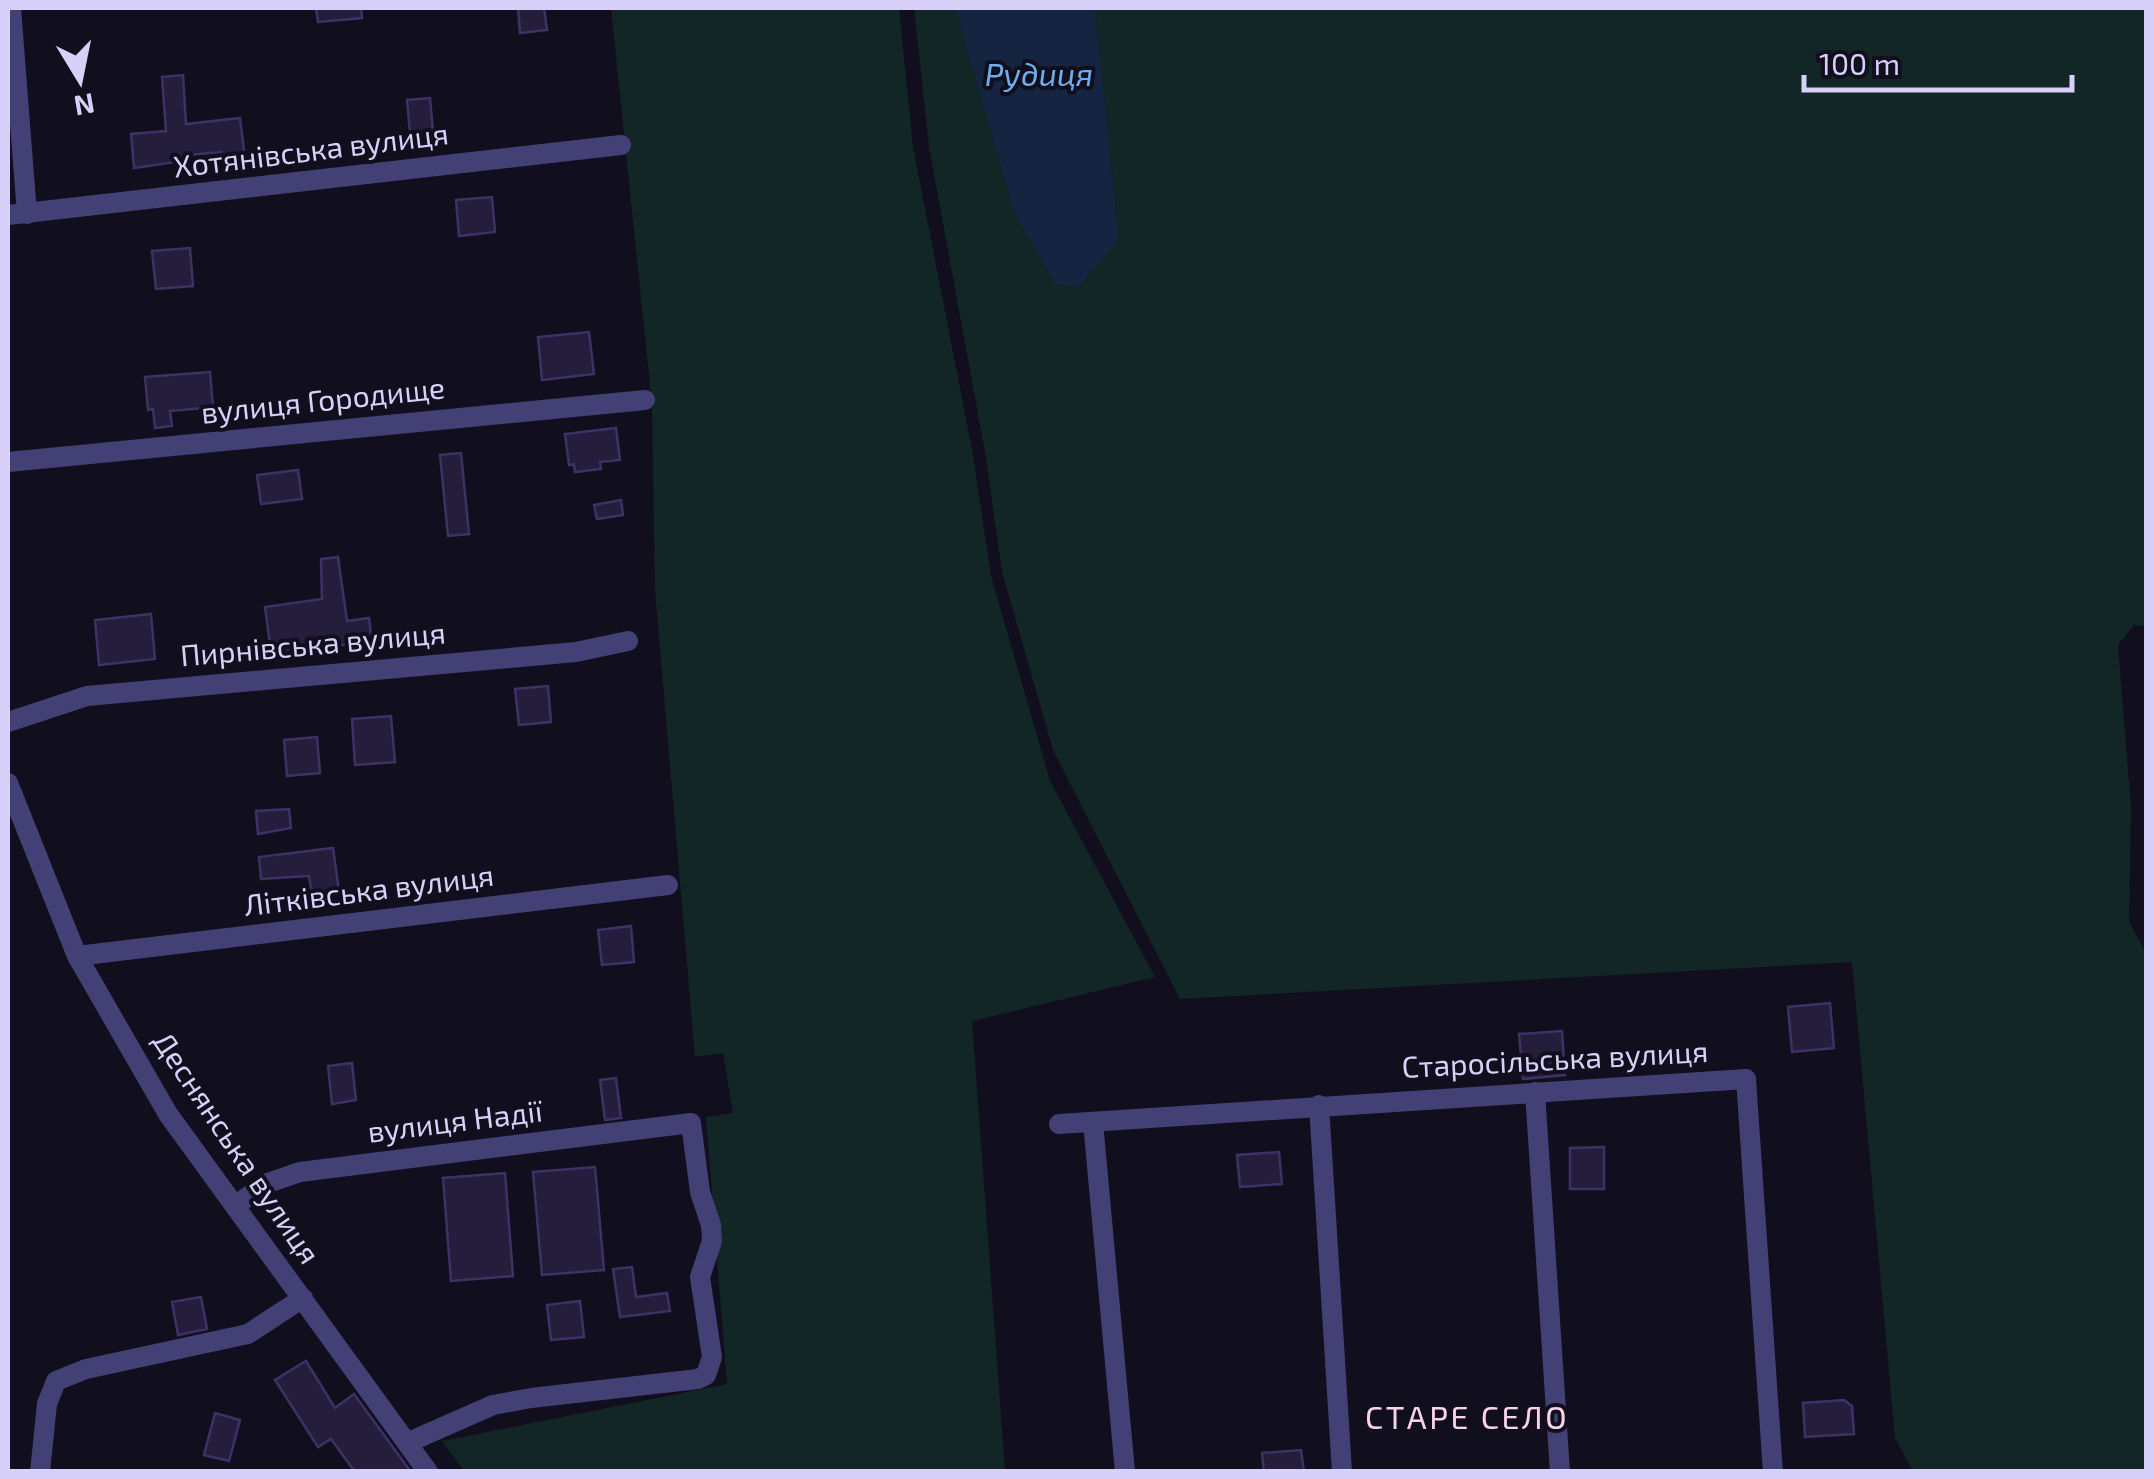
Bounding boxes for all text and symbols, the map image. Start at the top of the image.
north arrow [30,30,130,130]
scale bar [1804,30,2072,92]
text: 100 m [1819,45,1900,81]
water label: Рудиця [985,54,1093,92]
text: N [72,87,97,124]
street label: Хотянівська вулиця [171,114,451,185]
street label: вулиця Городище [199,368,447,431]
street label: Пирнівська вулиця [179,613,447,674]
street label: Літківська вулиця [242,856,496,923]
street label: Деснянська вулиця [146,1024,329,1270]
street label: Старосільська вулиця [1401,1032,1709,1085]
street label: вулиця Надії [365,1091,545,1150]
district label: СТАРЕ СЕЛО [1365,1397,1569,1435]

